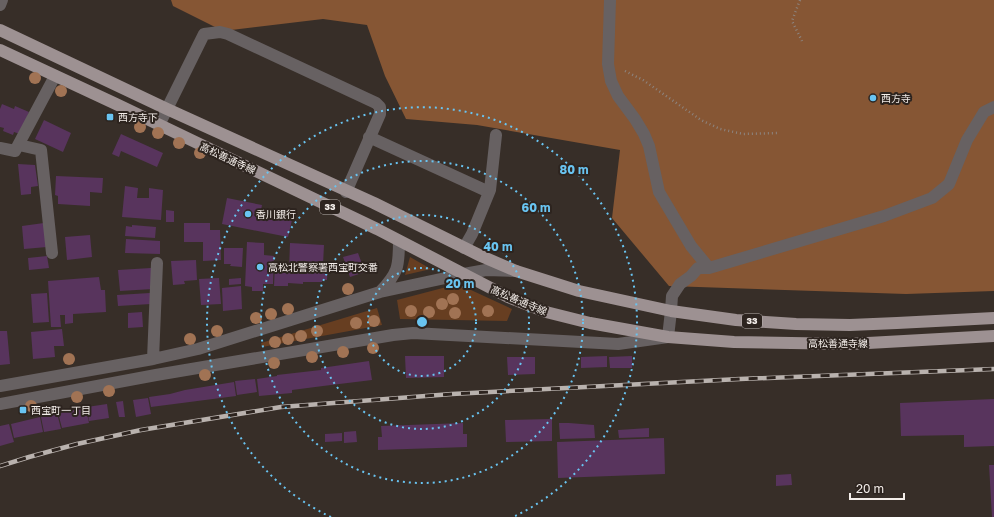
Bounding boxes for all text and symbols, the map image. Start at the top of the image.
place label: 西方寺 [881,92,911,104]
marker: 西方寺 [868,93,878,103]
place label: 西方寺下 [118,111,158,123]
marker: 西方寺下 [105,112,115,122]
street label: 高松善通寺線 [198,140,258,176]
text: 80 m [560,162,588,177]
road number: 33 [320,200,340,214]
text: 60 m [522,200,550,215]
place label: 香川銀行 [256,208,296,220]
marker: 香川銀行 [243,209,253,219]
text: 40 m [484,239,512,254]
place label: 高松北警察署西宝町交番 [268,261,378,273]
marker: 高松北警察署西宝町交番 [255,262,265,272]
text: 20 m [446,276,474,291]
street label: 高松善通寺線 [489,283,549,317]
road number: 33 [742,314,762,328]
centre of rings [415,315,429,329]
street label: 高松善通寺線 [808,337,868,349]
place label: 西宝町一丁目 [31,404,91,416]
marker: 西宝町一丁目 [18,405,28,415]
scale bar [850,475,904,501]
text: 20 m [856,481,884,496]

